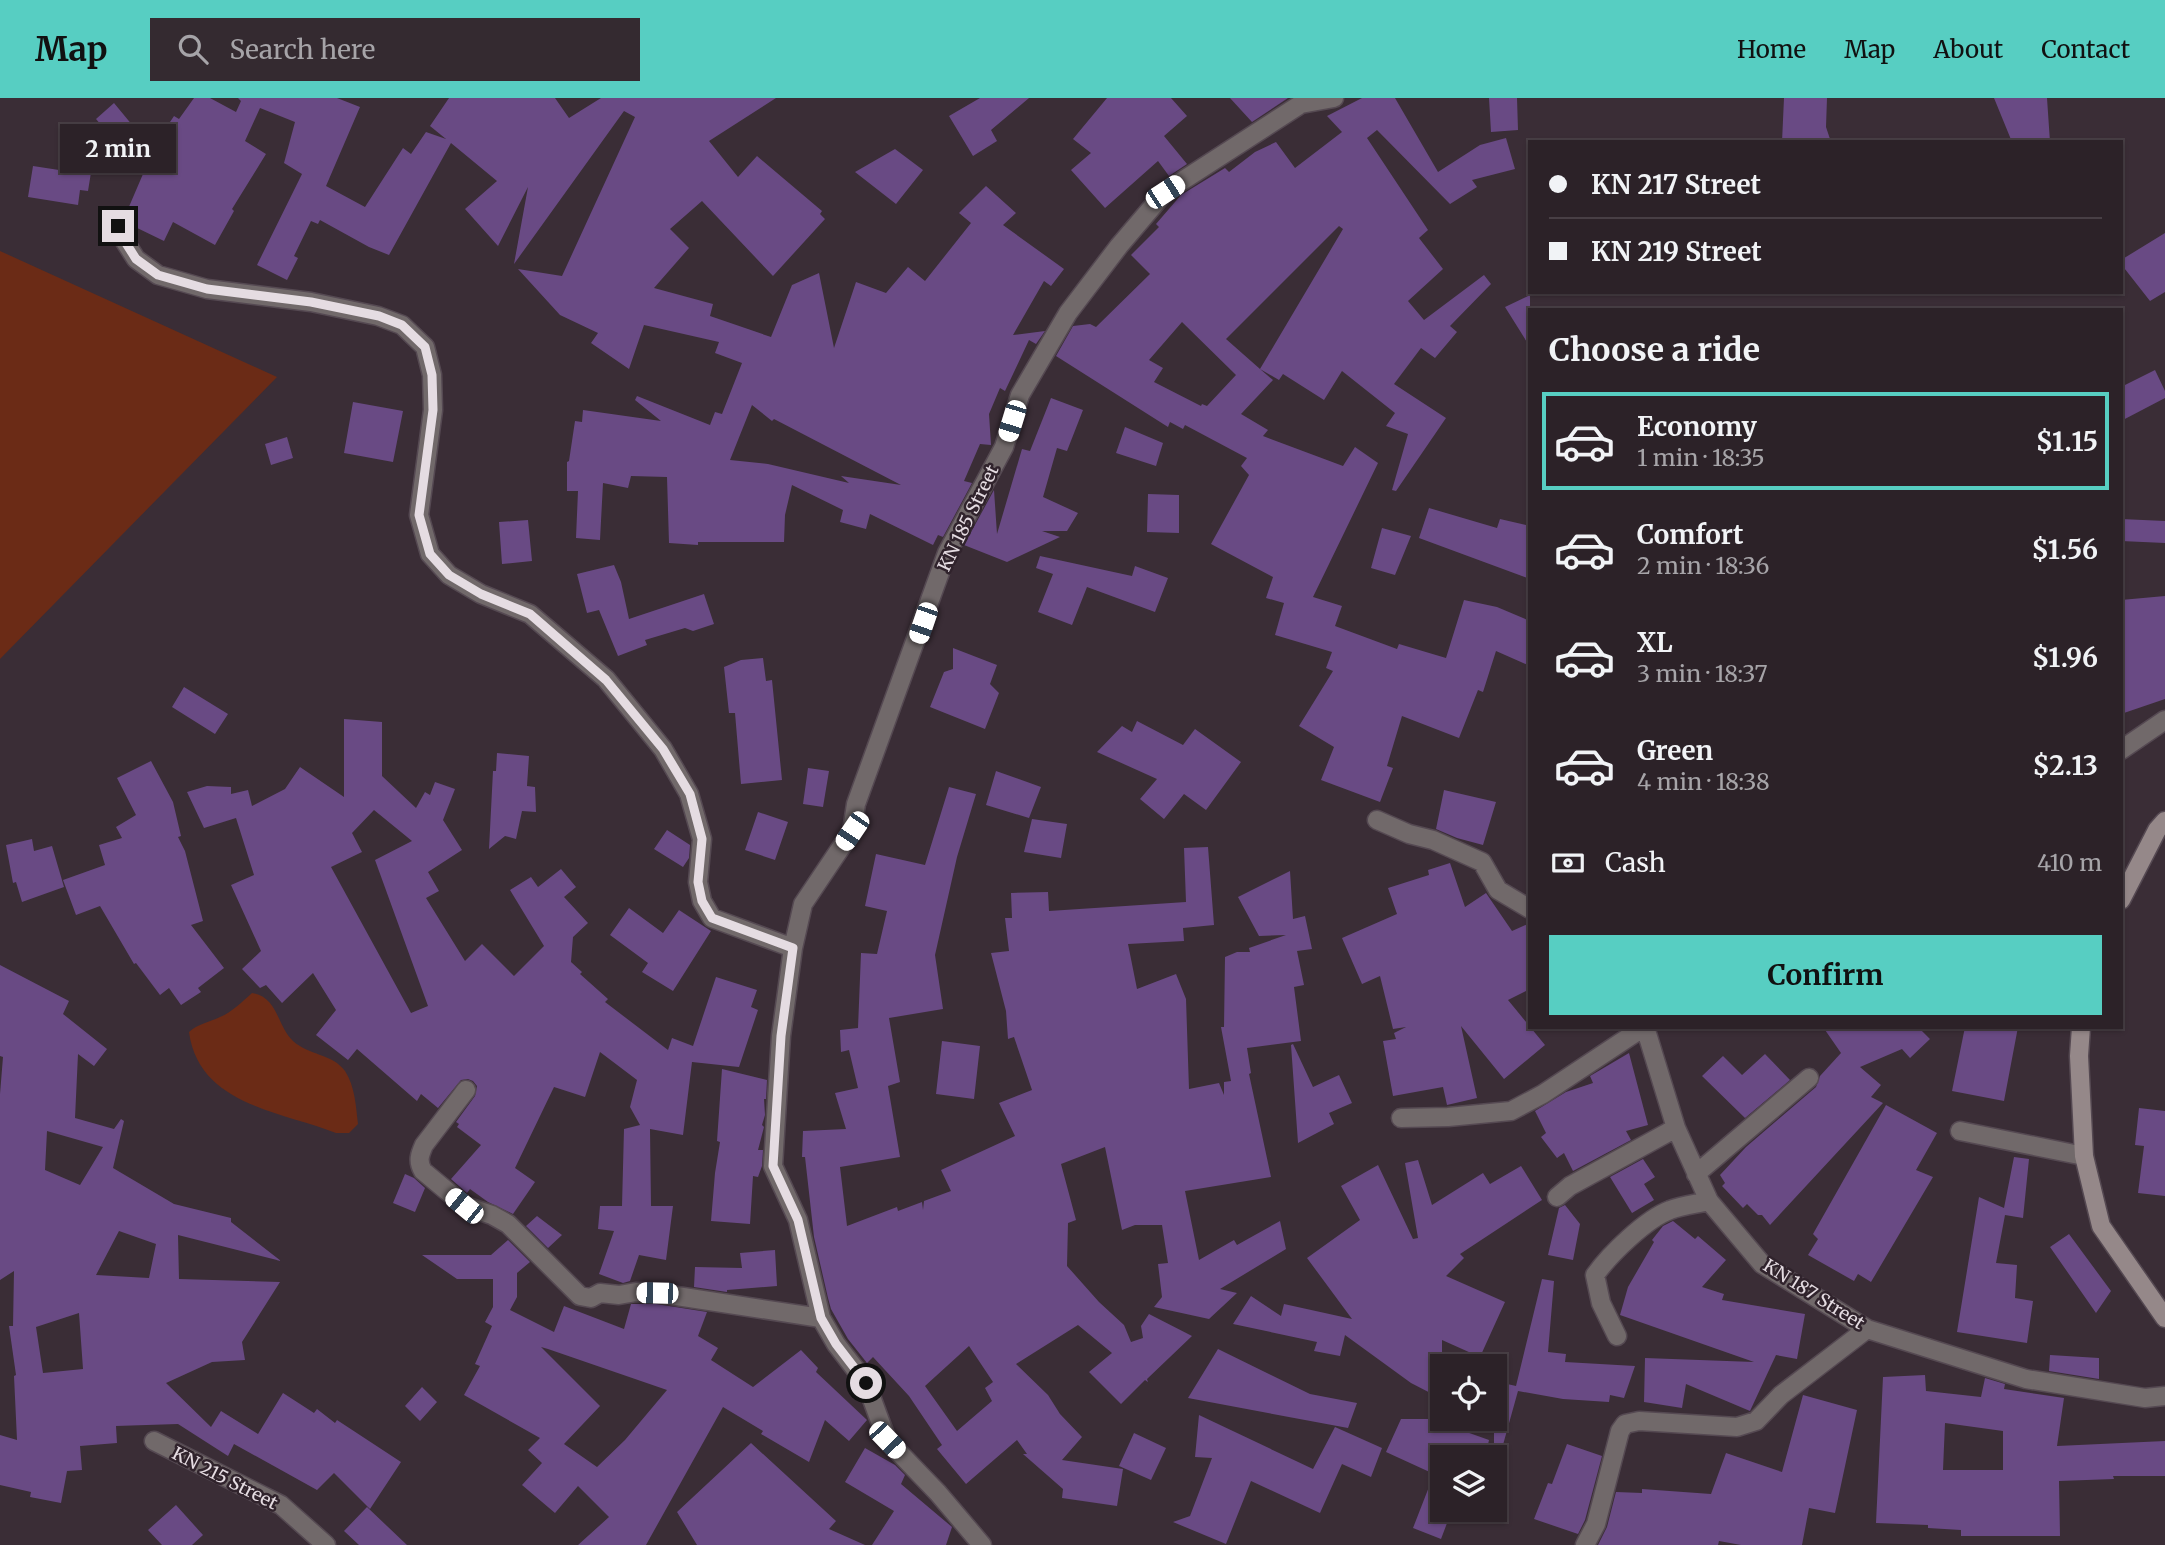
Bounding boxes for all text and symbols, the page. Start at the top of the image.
search box [150,18,640,81]
text: Map [35,29,108,70]
icon: search [174,30,212,68]
text: Search here [230,33,375,66]
text: Home [1737,34,1806,65]
text: Map [1844,34,1895,65]
text: About [1933,34,2003,65]
text: Contact [2041,34,2130,65]
callout: 2 min [60,124,176,174]
text: 2 min [85,134,151,163]
text: KN 217 Street [1591,168,1761,201]
car [1142,172,1189,212]
route end [102,210,134,242]
text: KN 219 Street [1591,235,1762,268]
text: Choose a ride [1549,330,1760,370]
car [996,398,1029,444]
icon: car [1553,410,1616,473]
text: Economy [1637,410,1757,443]
text: $1.15 [2036,425,2098,458]
text: 1 min · 18:35 [1637,443,1765,472]
street label: KN 185 Street [932,461,1004,575]
icon: car [1553,518,1616,581]
text: Comfort [1637,518,1743,551]
text: $1.56 [2032,533,2098,566]
text: 2 min · 18:36 [1637,551,1769,580]
car [907,600,940,646]
icon: car [1553,626,1616,689]
text: XL [1637,626,1673,659]
text: $1.96 [2032,641,2098,674]
text: 3 min · 18:37 [1637,659,1768,688]
icon: car [1553,734,1616,797]
text: Green [1637,734,1713,767]
text: $2.13 [2033,749,2098,782]
text: 4 min · 18:38 [1637,767,1770,796]
car [832,808,873,854]
icon: cash [1549,844,1587,882]
text: Cash [1605,846,1666,879]
text: 410 m [2037,848,2102,877]
button: Confirm [1549,935,2102,1015]
car [442,1185,487,1227]
street label: KN 187 Street [1759,1254,1869,1334]
car [636,1282,679,1304]
map controls [1430,1354,1507,1522]
button: locate [1430,1354,1507,1431]
route start [850,1367,882,1399]
car [865,1418,910,1462]
street label: KN 215 Street [168,1442,282,1514]
button: layers [1430,1445,1507,1522]

